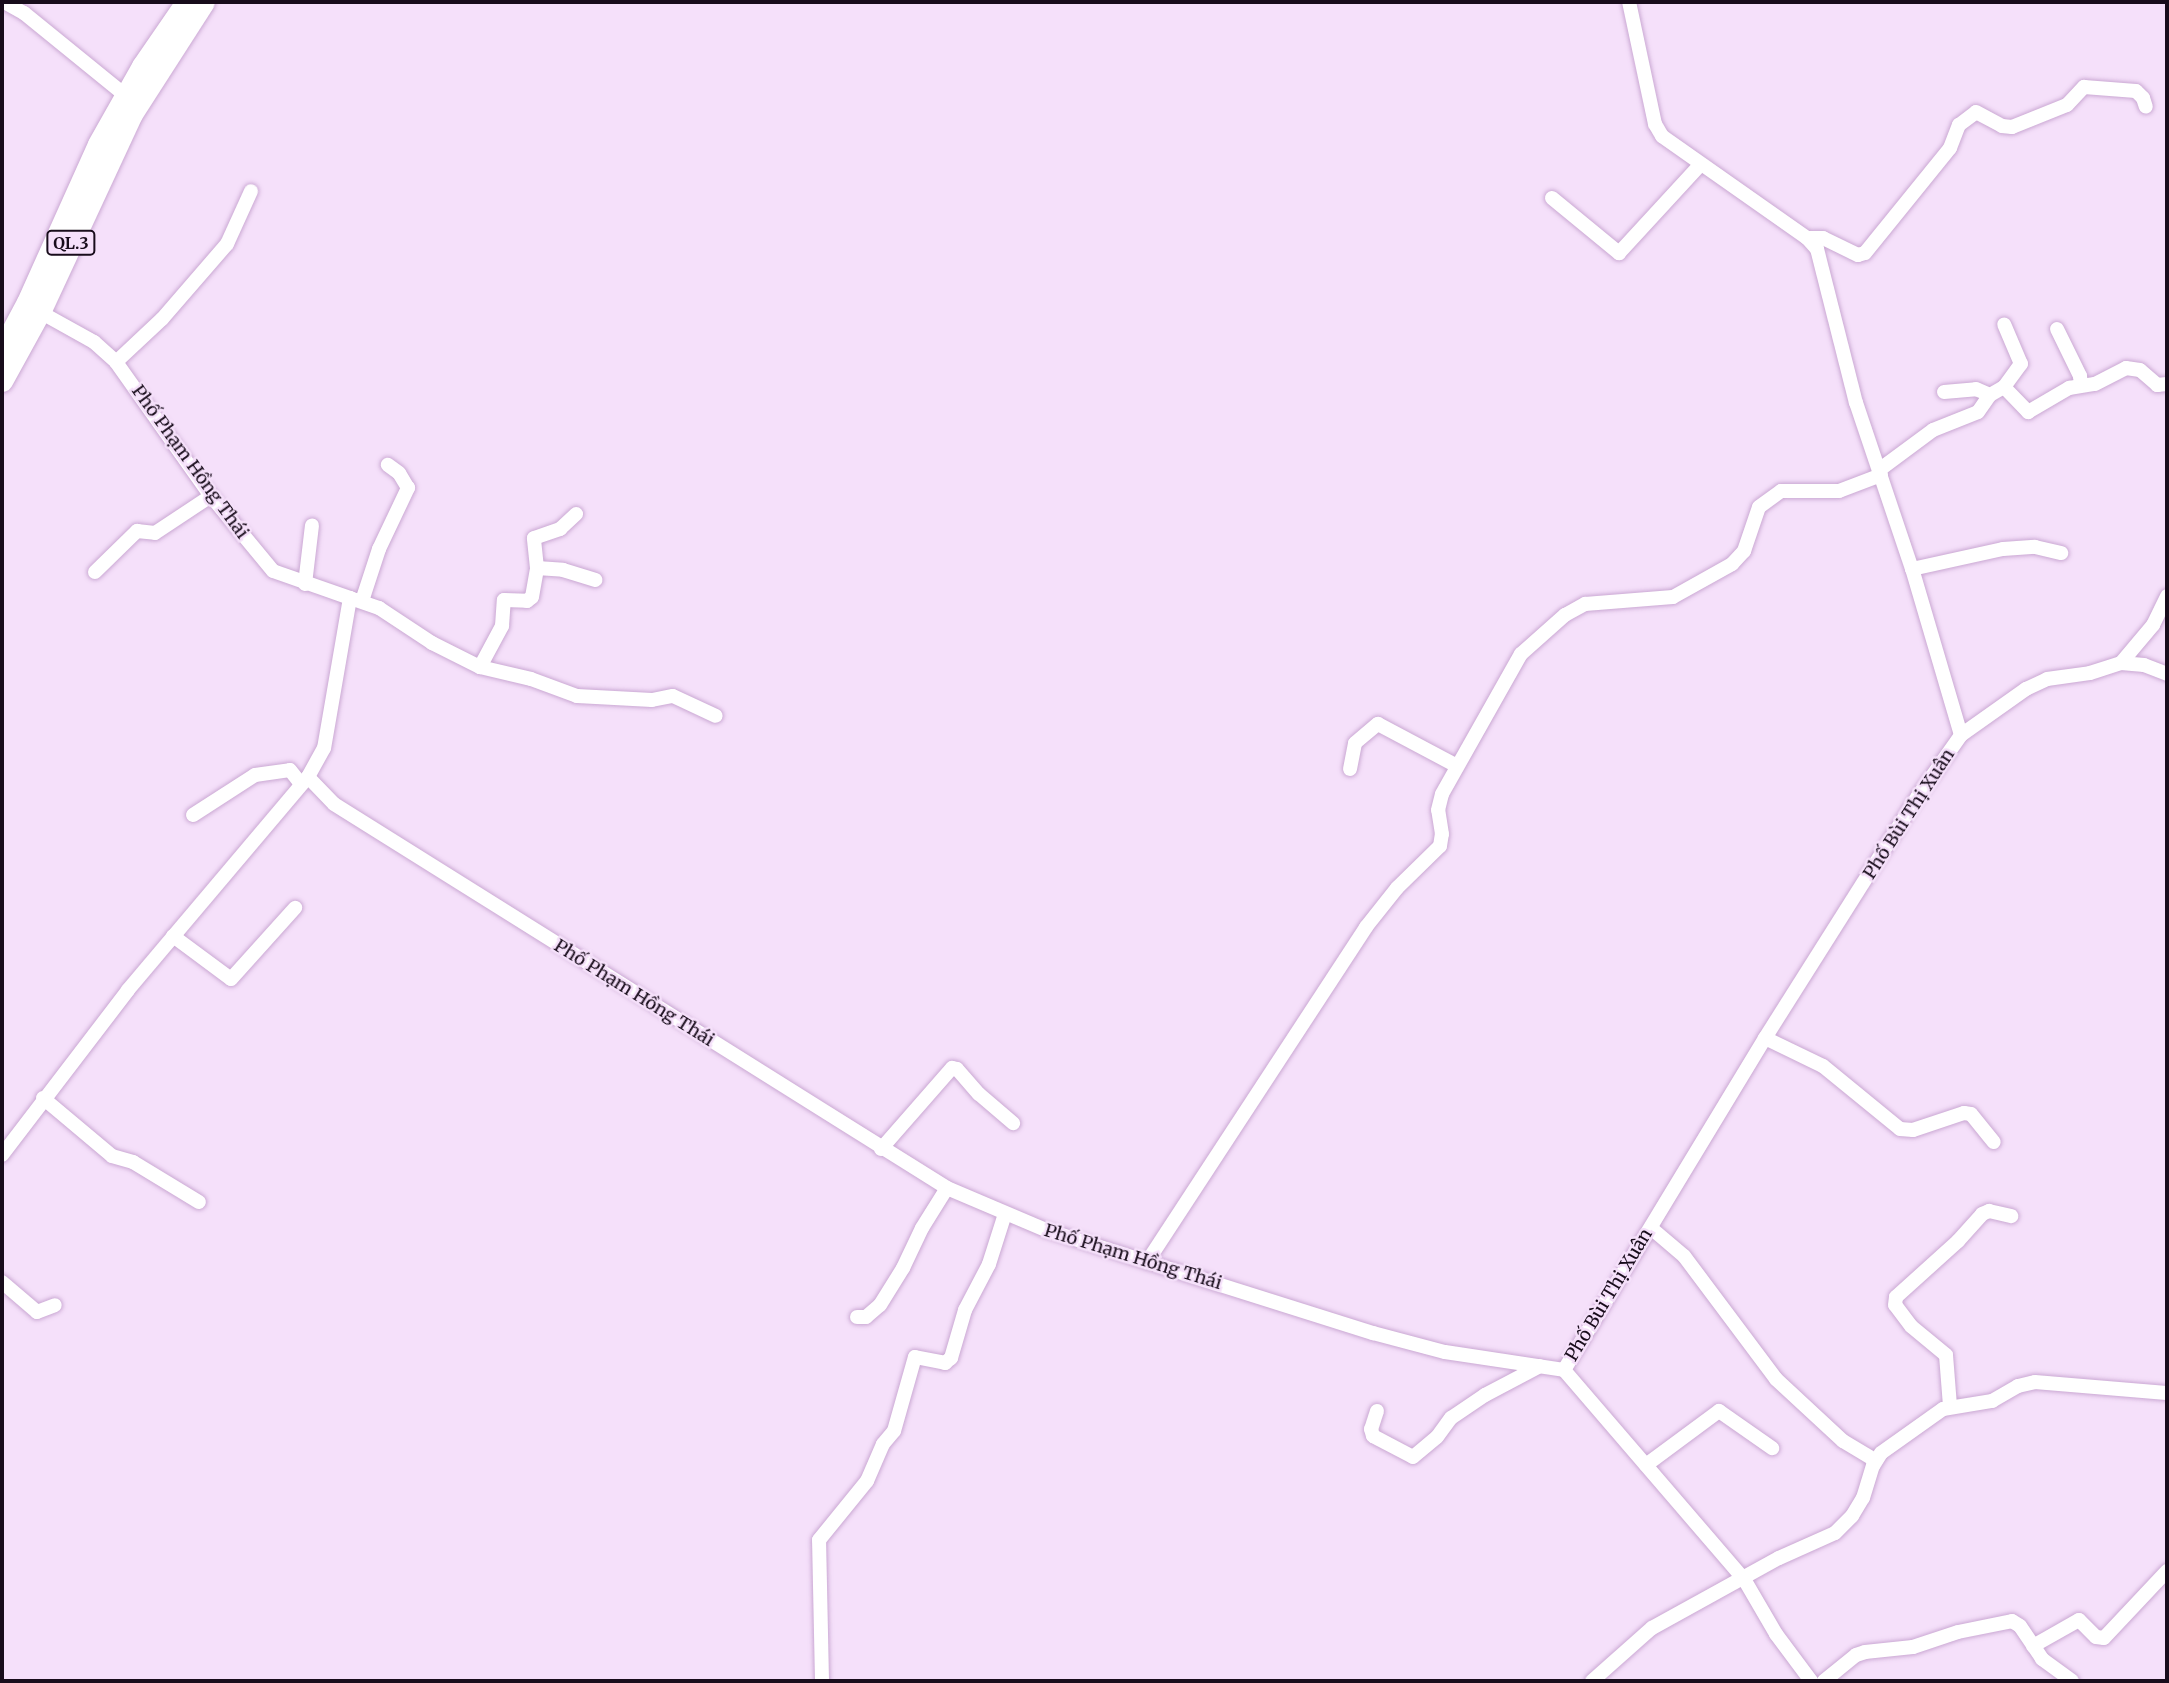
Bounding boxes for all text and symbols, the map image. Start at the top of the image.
road number: QL.3 [45,230,97,256]
street label: Phố Phạm Hồng Thái [127,381,253,543]
street label: Phố Bùi Thị Xuân [1859,745,1959,883]
street label: Phố Phạm Hồng Thái [550,935,718,1051]
street label: Phố Phạm Hồng Thái [1042,1220,1224,1294]
street label: Phố Bùi Thị Xuân [1561,1225,1657,1365]

